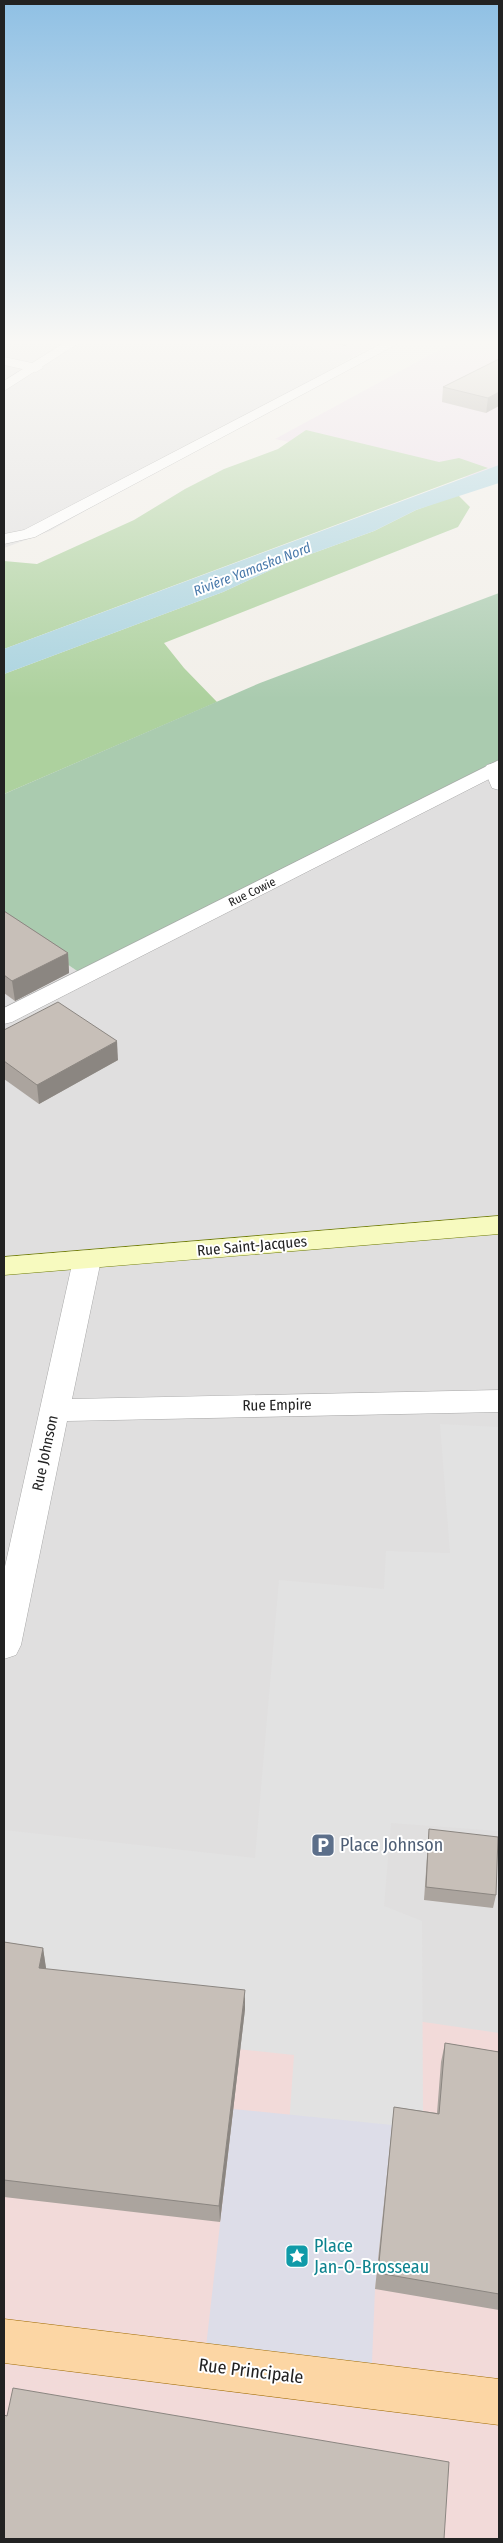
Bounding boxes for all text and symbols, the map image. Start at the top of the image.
water label: Rivière Yamaska Nord [191,539,314,600]
street label: Rue Cowie [226,875,278,909]
street label: Rue Saint-Jacques [196,1232,308,1260]
street label: Rue Empire [242,1395,312,1415]
street label: Rue Johnson [28,1413,62,1493]
parking icon: Place Johnson [310,1832,336,1858]
place label: Place Johnson [340,1834,443,1856]
place label: Place Jan-O-Brosseau [314,2235,429,2278]
place icon: Place Jan-O-Brosseau [284,2243,310,2269]
street label: Rue Principale [197,2354,305,2388]

